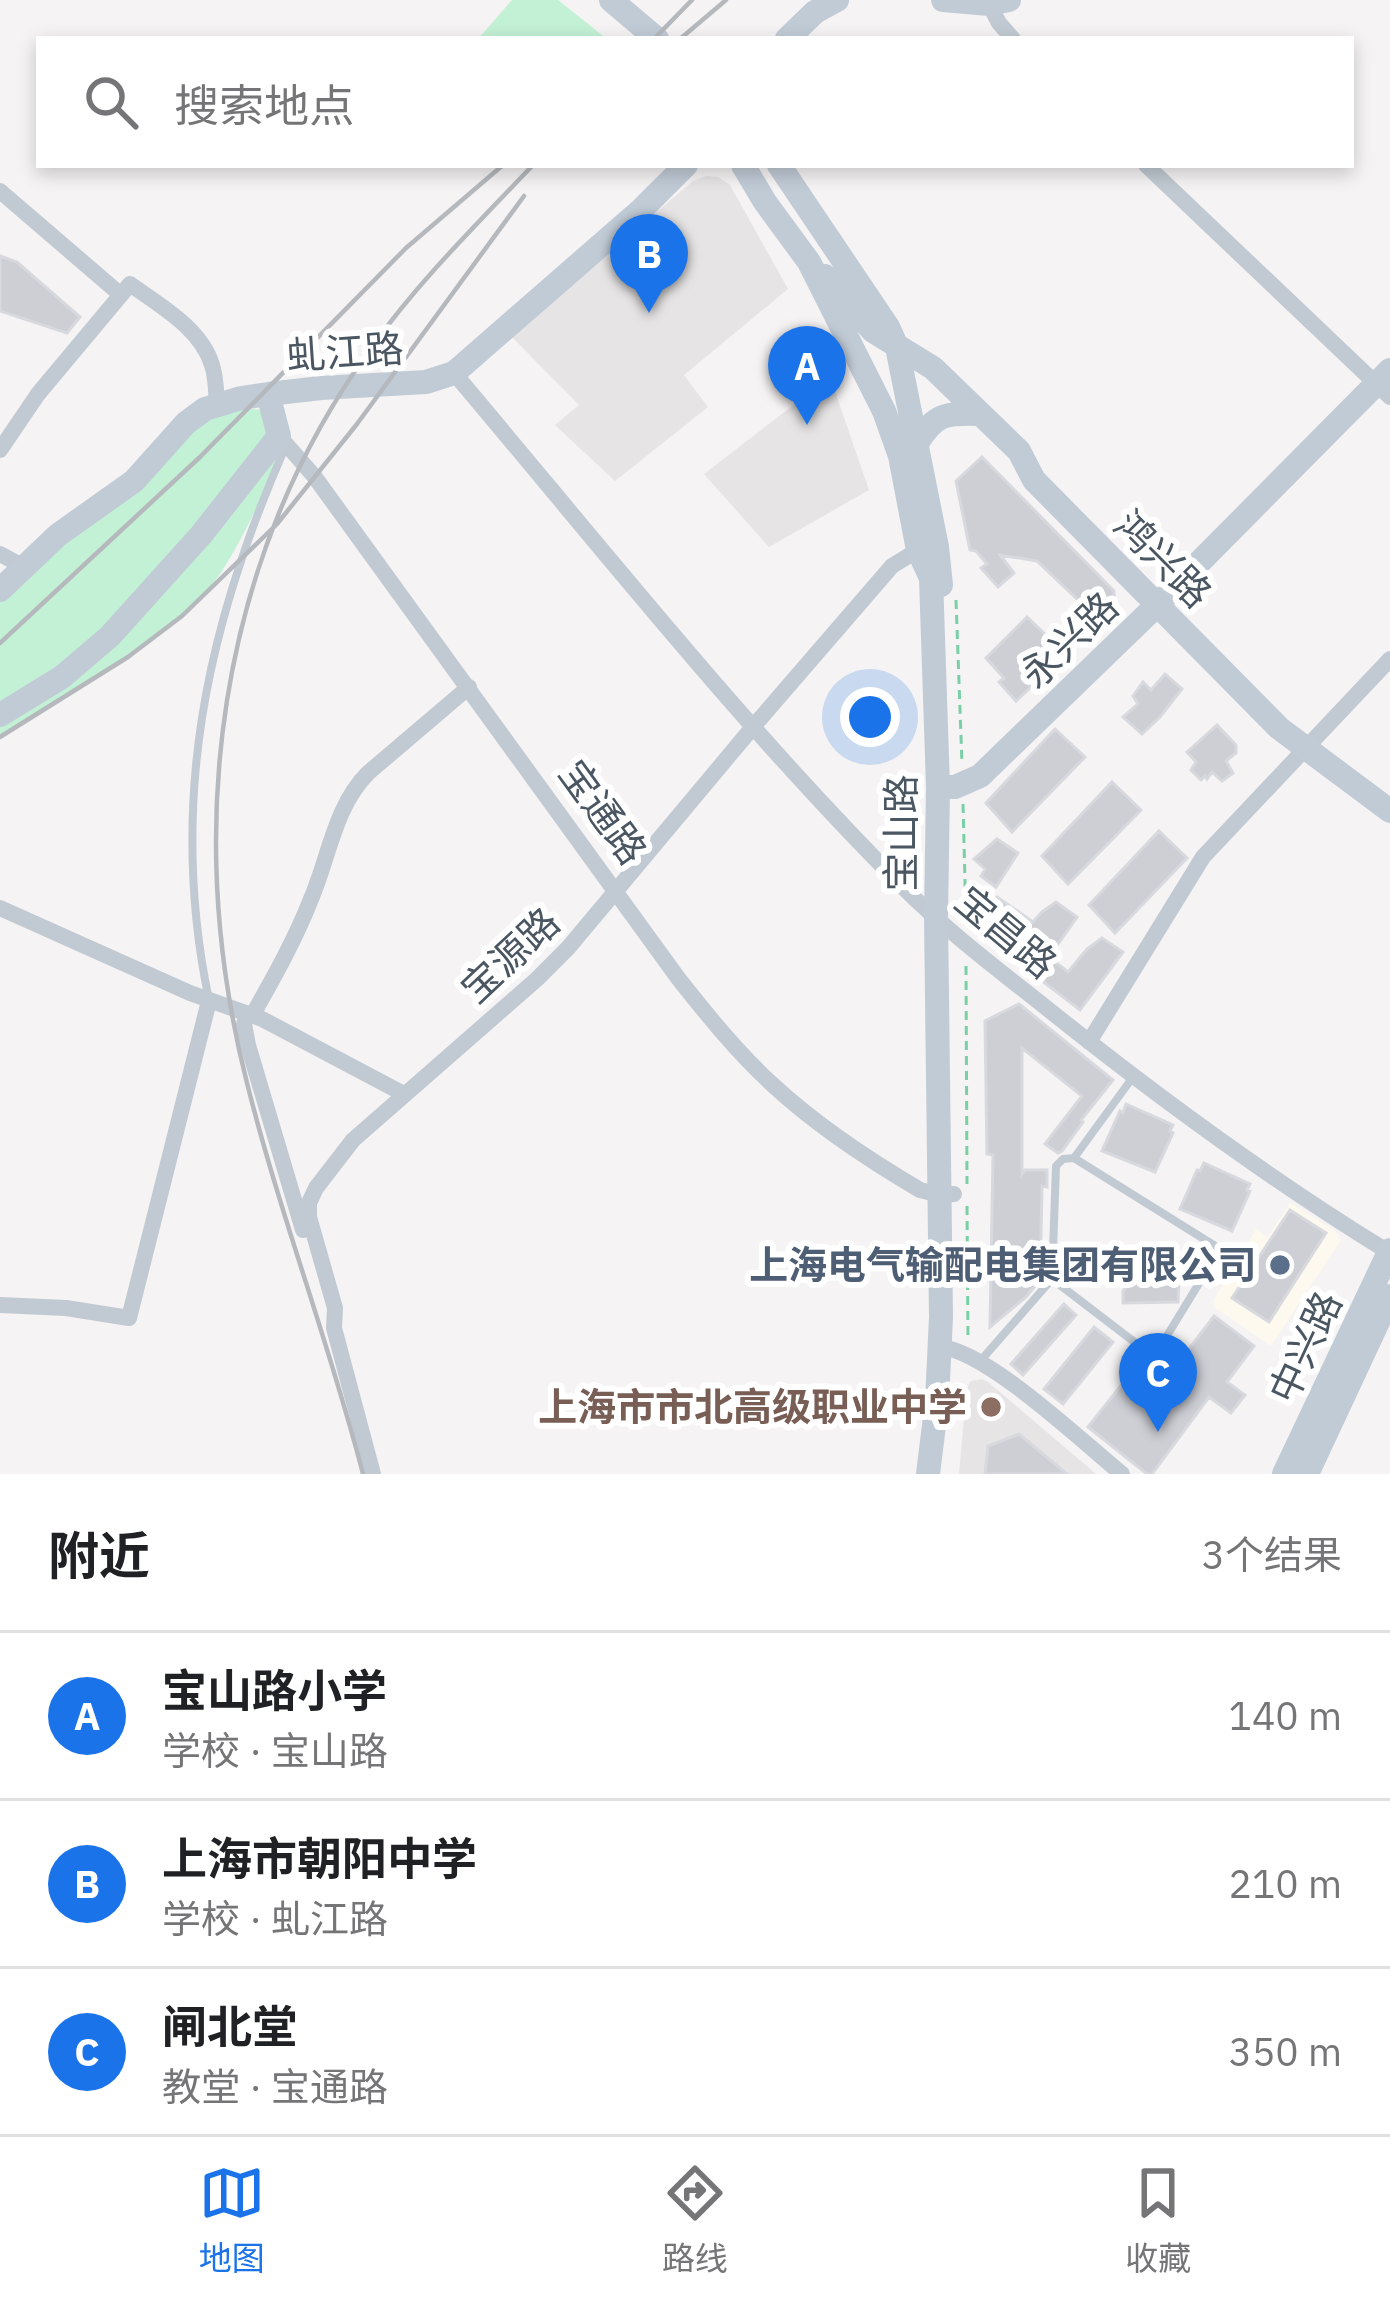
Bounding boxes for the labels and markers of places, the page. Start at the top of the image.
pin: B [610,214,688,313]
pin: A [768,326,846,425]
place label: 上海电气输配电集团有限公司 [749,1239,1256,1290]
marker: 上海电气输配电集团有限公司 [1267,1252,1293,1278]
pin: C [1119,1333,1197,1432]
place label: 上海市市北高级职业中学 [538,1381,967,1432]
marker: 上海市市北高级职业中学 [978,1394,1004,1420]

